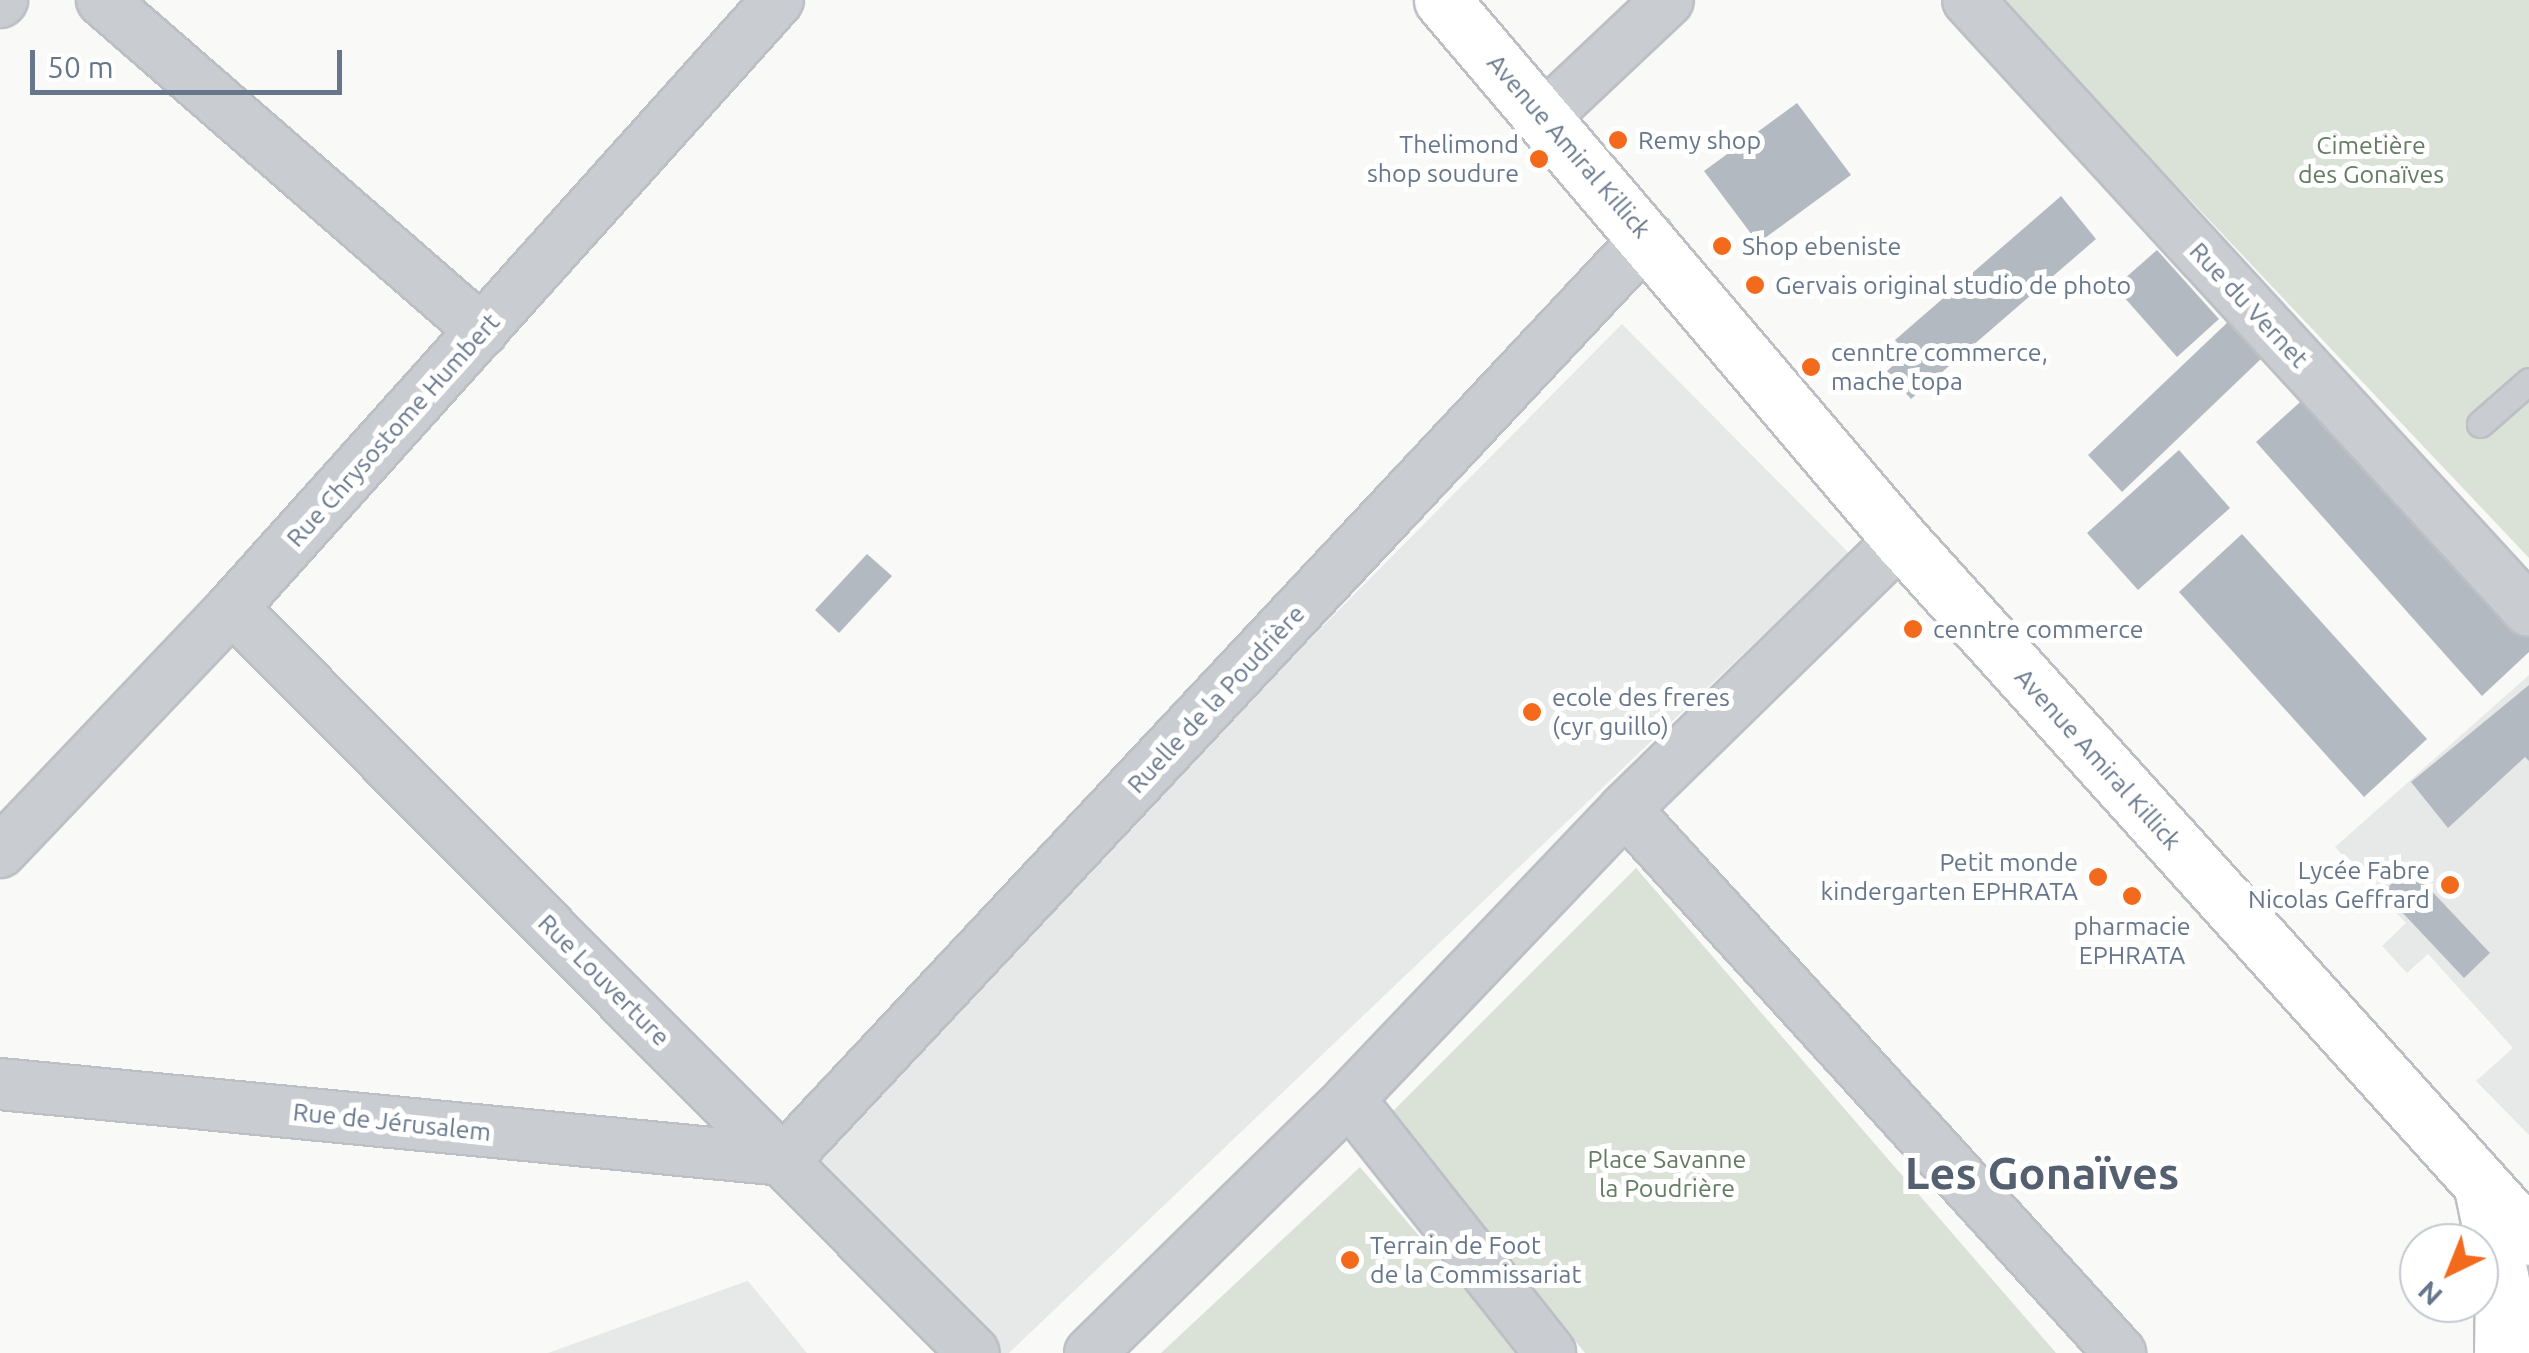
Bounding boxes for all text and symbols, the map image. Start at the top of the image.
scale bar [35,30,348,92]
street label: Avenue Amiral Killick [1481,48,1657,244]
text: 50 m [47,50,114,84]
place label: Remy shop [1638,125,1761,155]
marker: Remy shop [1607,129,1629,151]
place label: Thelimond shop soudure [1367,130,1519,189]
park label: Cimetière des Gonaïves [2298,131,2444,190]
marker: Thelimond shop soudure [1528,148,1550,170]
place label: Shop ebeniste [1742,231,1901,261]
marker: Shop ebeniste [1711,235,1733,257]
street label: Rue du Vernet [2183,236,2315,374]
place label: Gervais original studio de photo [1775,270,2131,300]
marker: Gervais original studio de photo [1744,274,1766,296]
street label: Rue Chrysostome Humbert [280,307,506,553]
place label: cenntre commerce, mache topa [1831,338,2048,397]
marker: cenntre commerce, mache topa [1800,356,1822,378]
street label: Ruelle de la Poudrière [1121,599,1311,799]
place label: cenntre commerce [1933,614,2144,644]
marker: cenntre commerce [1902,618,1924,640]
street label: Avenue Amiral Killick [2009,662,2187,856]
place label: ecole des freres (cyr guillo) [1552,683,1730,742]
marker: ecole des freres (cyr guillo) [1521,701,1543,723]
place label: Petit monde kindergarten EPHRATA [1821,848,2078,907]
place label: Lycée Fabre Nicolas Geffrard [2248,856,2430,915]
marker: Petit monde kindergarten EPHRATA [2087,866,2109,888]
marker: Lycée Fabre Nicolas Geffrard [2439,874,2461,896]
marker: pharmacie EPHRATA [2121,885,2143,907]
street label: Rue Louverture [532,908,676,1052]
place label: pharmacie EPHRATA [2073,912,2191,971]
street label: Rue de Jérusalem [291,1097,493,1147]
park label: Place Savanne la Poudrière [1588,1145,1746,1204]
district label: Les Gonaïves [1905,1146,2179,1200]
north arrow [2399,1223,2499,1323]
place label: Terrain de Foot de la Commissariat [1370,1231,1581,1290]
marker: Terrain de Foot de la Commissariat [1339,1249,1361,1271]
text: N [2411,1275,2448,1312]

